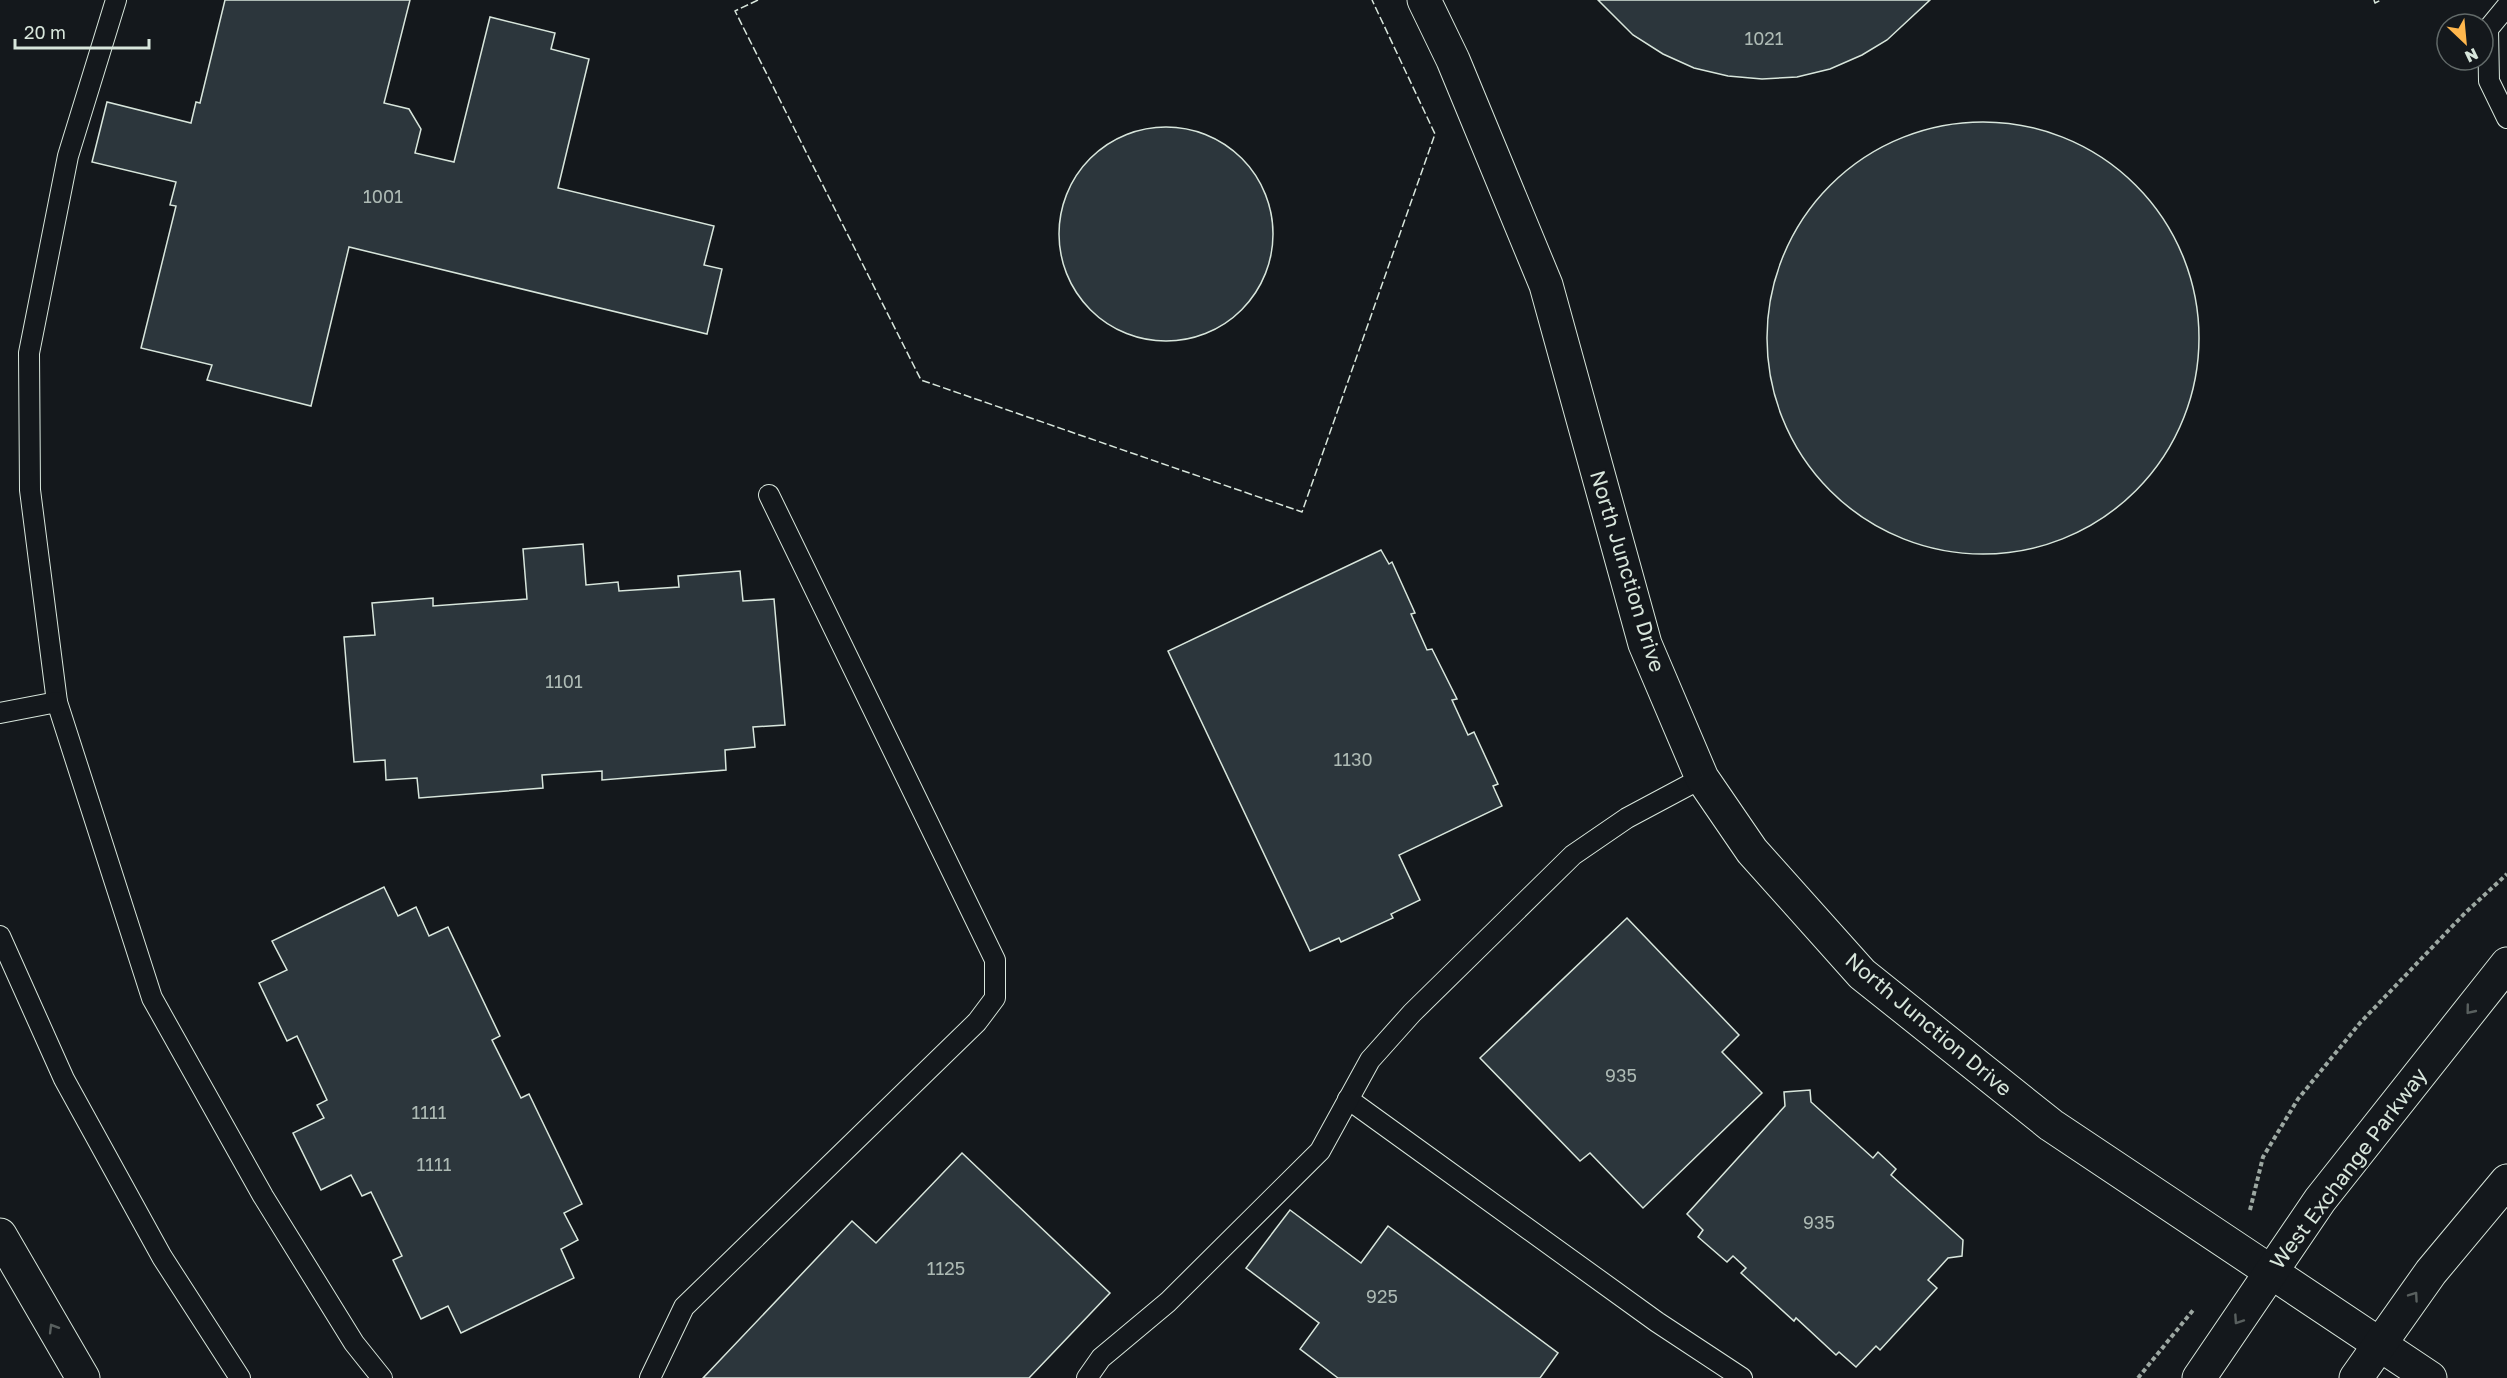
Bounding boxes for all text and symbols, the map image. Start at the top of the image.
scale bar [15,12,148,50]
north arrow [2435,12,2495,72]
text: 20 m [24,21,66,43]
house number: 1021 [1744,27,1784,49]
text: N [2462,44,2481,67]
house number: 1001 [363,185,403,207]
street label: North Junction Drive [1585,467,1671,675]
house number: 1101 [545,670,583,692]
house number: 1130 [1333,748,1373,770]
street label: North Junction Drive [1840,947,2018,1101]
one-way arrow [2467,1003,2478,1014]
street label: West Exchange Parkway [2264,1062,2432,1274]
house number: 935 [1605,1064,1637,1086]
house number: 1111 [412,1101,447,1123]
house number: 1111 [417,1153,452,1175]
house number: 935 [1803,1211,1835,1233]
house number: 1125 [927,1257,965,1279]
house number: 925 [1366,1285,1398,1307]
one-way arrow [2407,1292,2418,1303]
one-way arrow [2234,1313,2245,1324]
one-way arrow [49,1324,61,1334]

